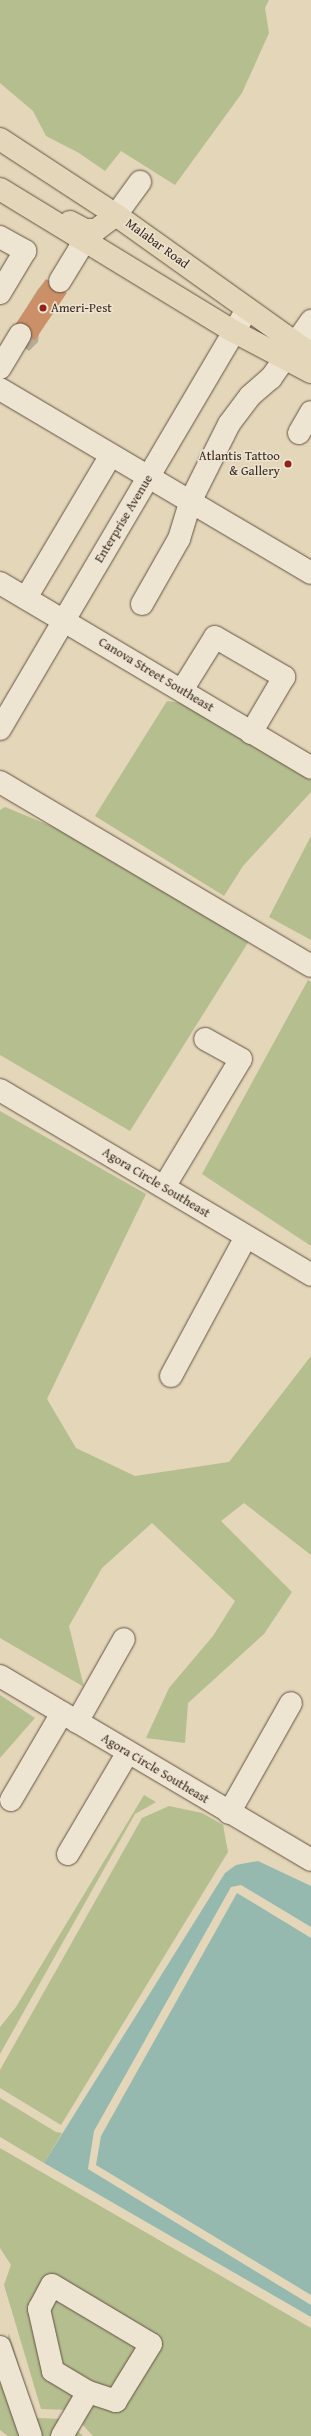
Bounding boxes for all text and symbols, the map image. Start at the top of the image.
street label: Malabar Road [122,216,192,272]
place label: Ameri-Pest [51,300,112,316]
marker: Ameri-Pest [38,303,48,313]
place label: Atlantis Tattoo & Gallery [199,449,280,480]
marker: Atlantis Tattoo & Gallery [283,459,293,469]
street label: Enterprise Avenue [92,472,156,566]
street label: Canova Street Southeast [96,634,216,716]
street label: Agora Circle Southeast [99,1145,213,1221]
street label: Agora Circle Southeast [98,1731,212,1807]

